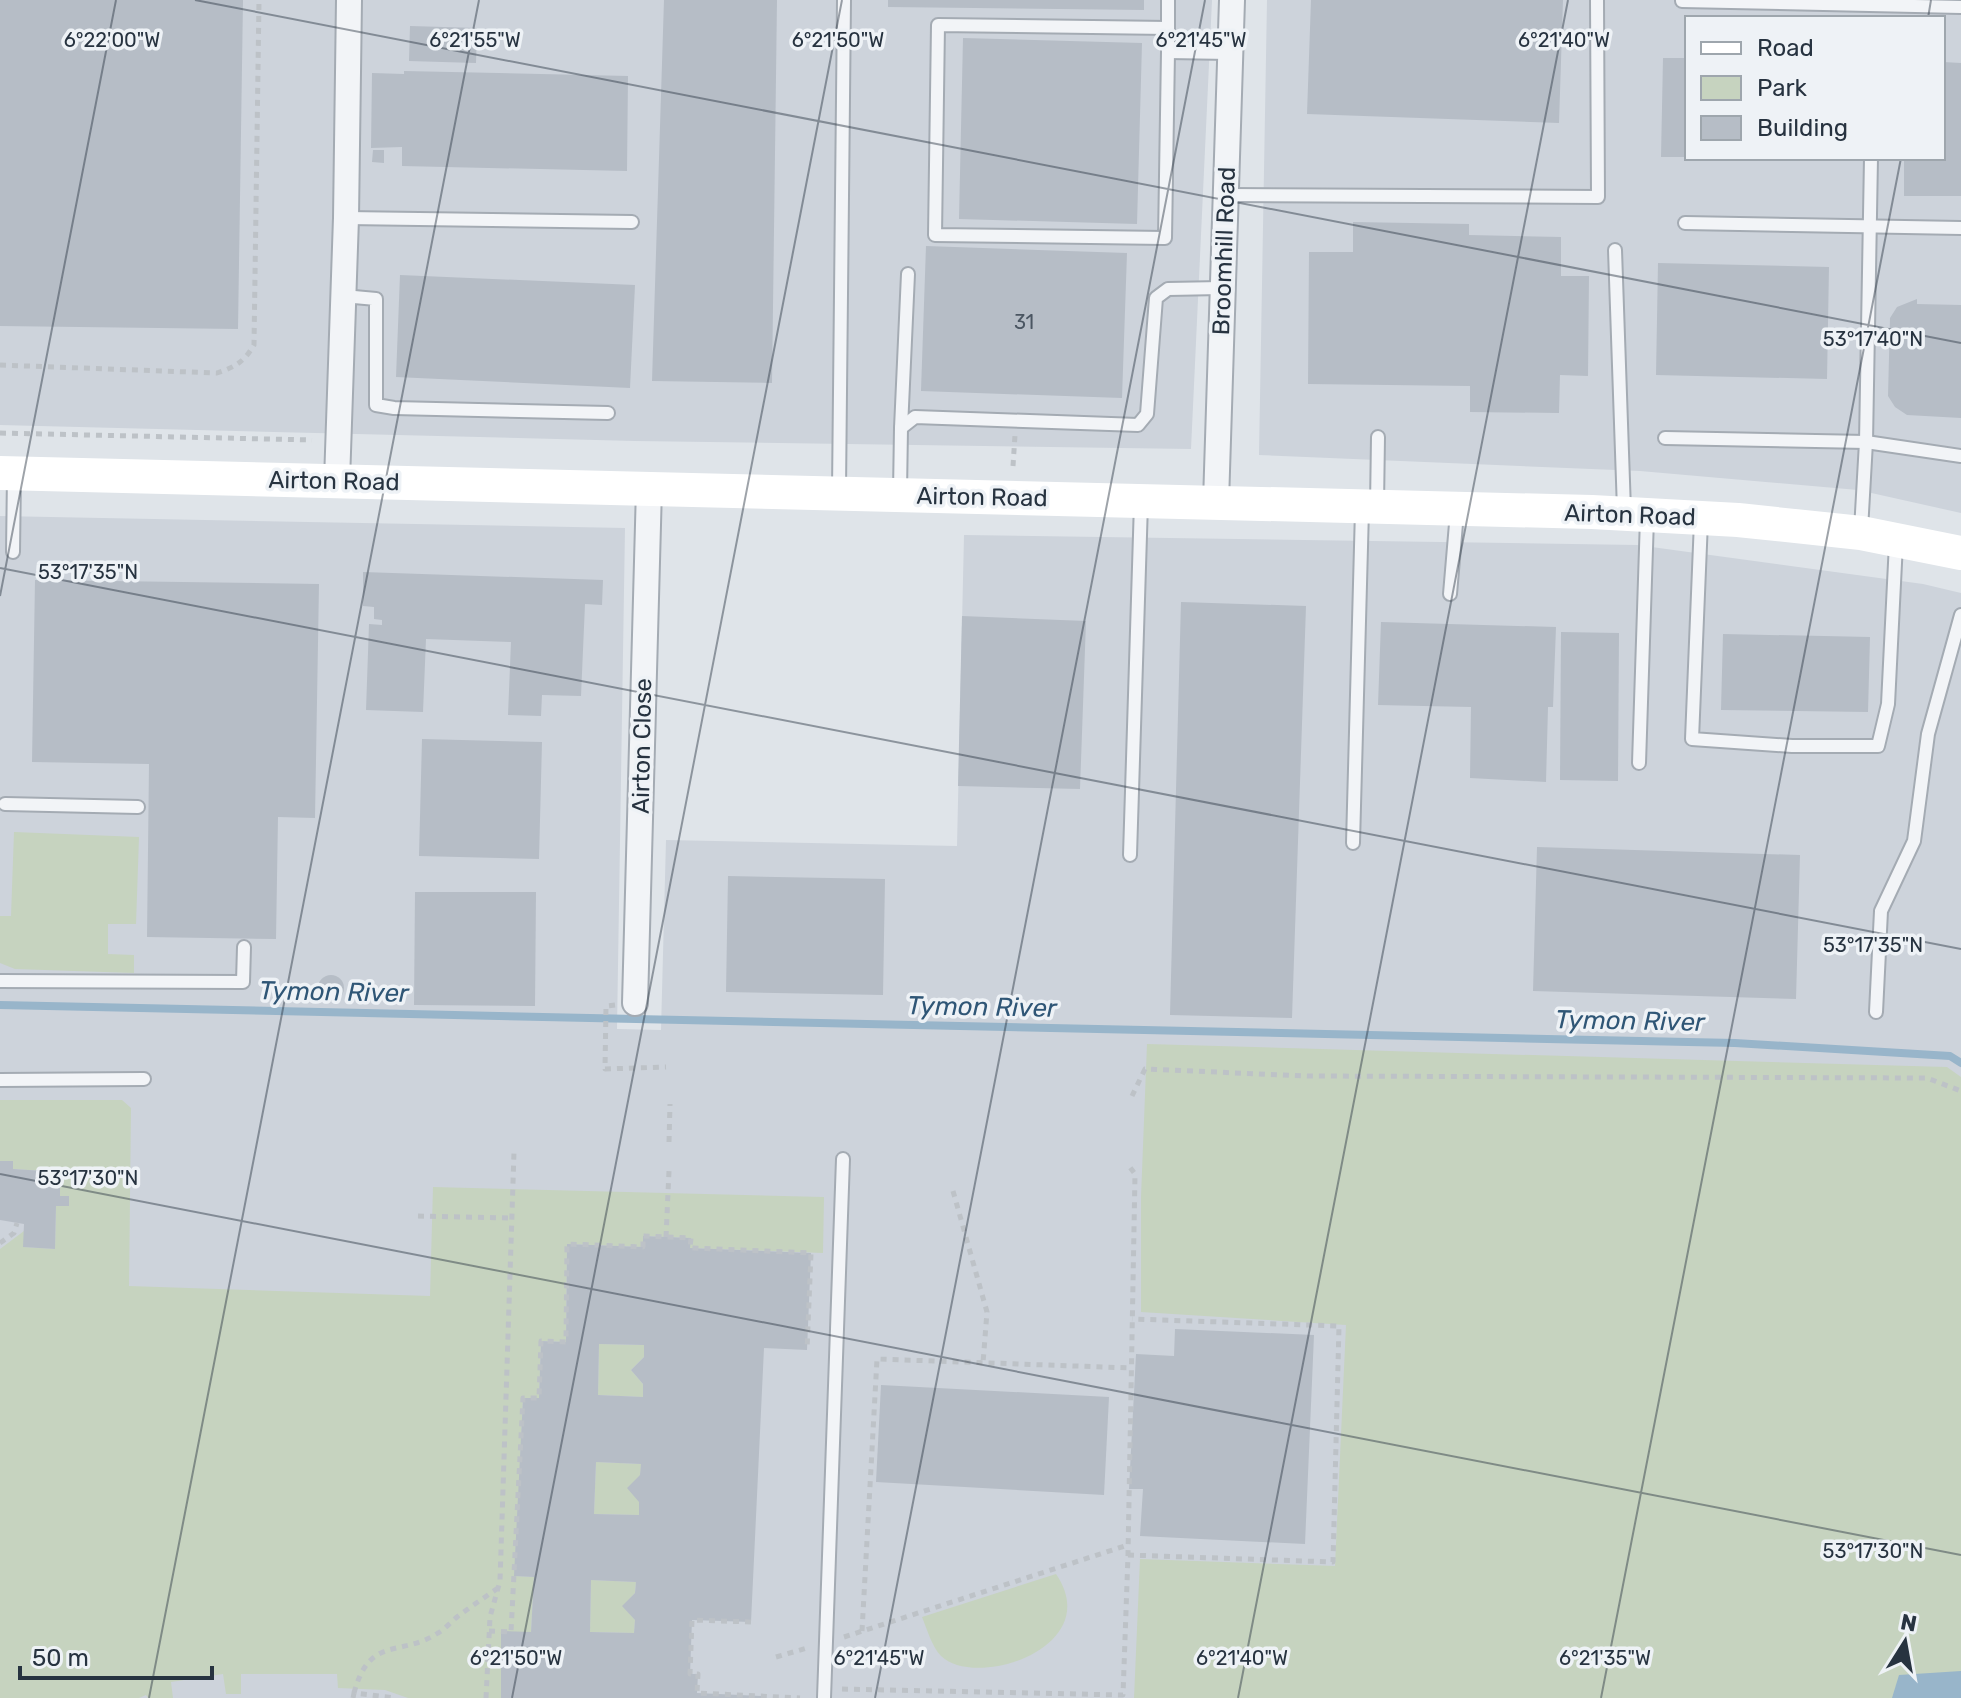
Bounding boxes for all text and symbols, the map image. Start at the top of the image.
legend [1685,16,1945,160]
text: 6°22'00"W [64,28,160,52]
text: 6°21'55"W [429,28,521,52]
text: 6°21'50"W [792,28,884,52]
text: 6°21'45"W [1155,28,1247,52]
text: 6°21'40"W [1518,28,1610,52]
text: Road [1757,34,1814,62]
text: Park [1757,74,1808,102]
text: Building [1757,114,1848,142]
street label: Broomhill Road [1207,166,1241,336]
house number: 31 [1014,310,1034,334]
text: 53°17'40"N [1823,327,1923,351]
street label: Airton Road [268,466,400,496]
street label: Airton Road [916,482,1048,512]
street label: Airton Road [1564,499,1696,531]
text: 53°17'35"N [38,560,138,584]
street label: Airton Close [627,678,657,814]
text: 53°17'35"N [1823,933,1923,957]
water label: Tymon River [259,975,410,1009]
water label: Tymon River [907,990,1058,1024]
water label: Tymon River [1555,1004,1706,1038]
text: 53°17'30"N [38,1166,138,1190]
text: 53°17'30"N [1823,1539,1923,1563]
north arrow [1865,1602,1945,1682]
text: N [1898,1608,1919,1638]
scale bar [20,1630,212,1680]
text: 50 m [32,1644,89,1672]
text: 6°21'50"W [470,1646,562,1670]
text: 6°21'45"W [833,1646,925,1670]
text: 6°21'40"W [1196,1646,1288,1670]
text: 6°21'35"W [1559,1646,1651,1670]

